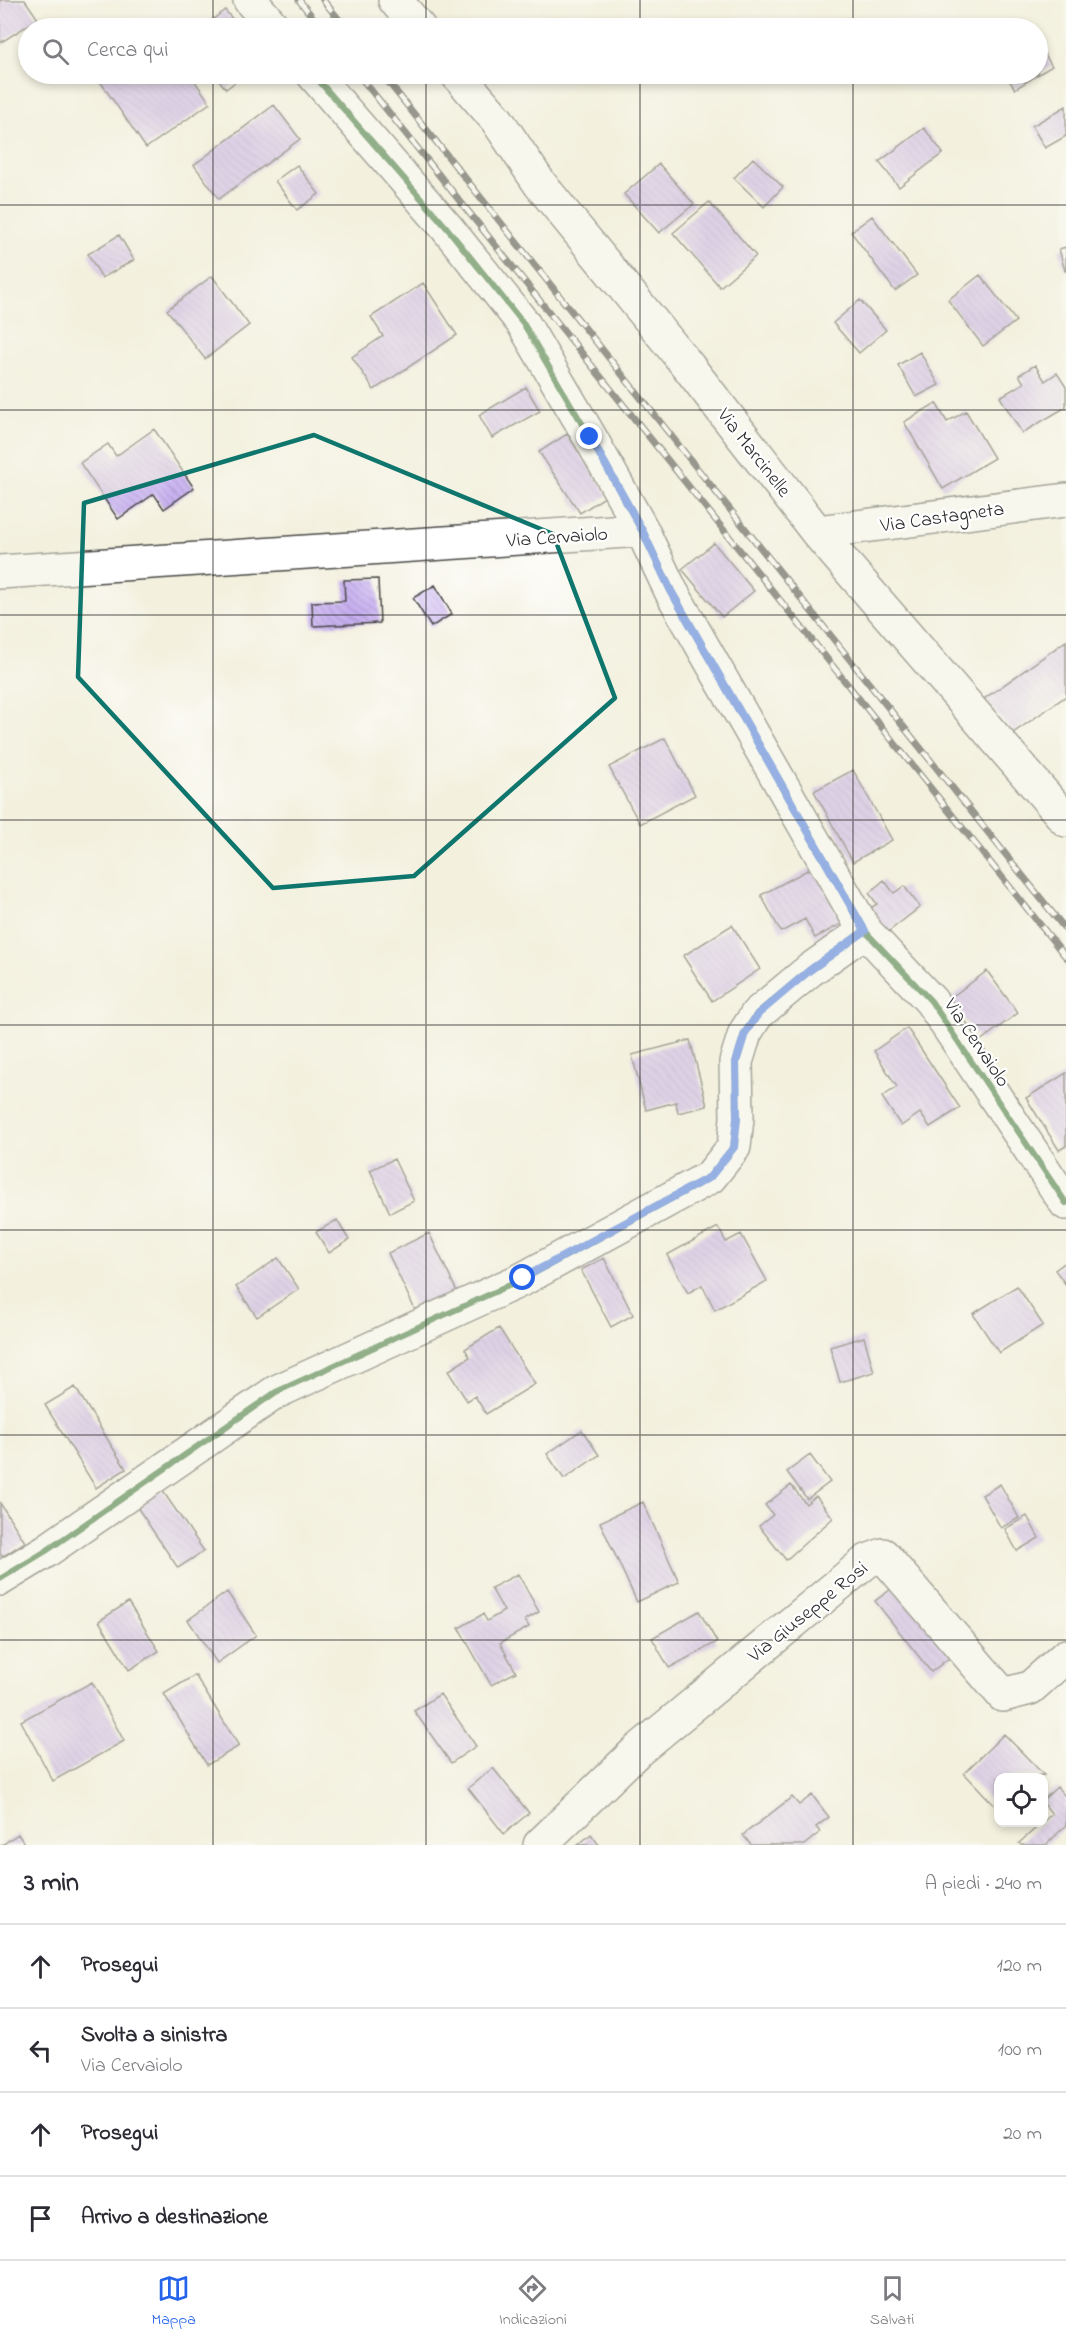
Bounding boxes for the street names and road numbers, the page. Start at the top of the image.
street label: Via Marcinelle [708,402,797,504]
street label: Via Castagneta [878,495,1006,543]
street label: Via Cervaiolo [504,520,609,557]
street label: Via Cervaiolo [935,992,1016,1094]
street label: Via Giuseppe Rosi [741,1555,875,1671]

